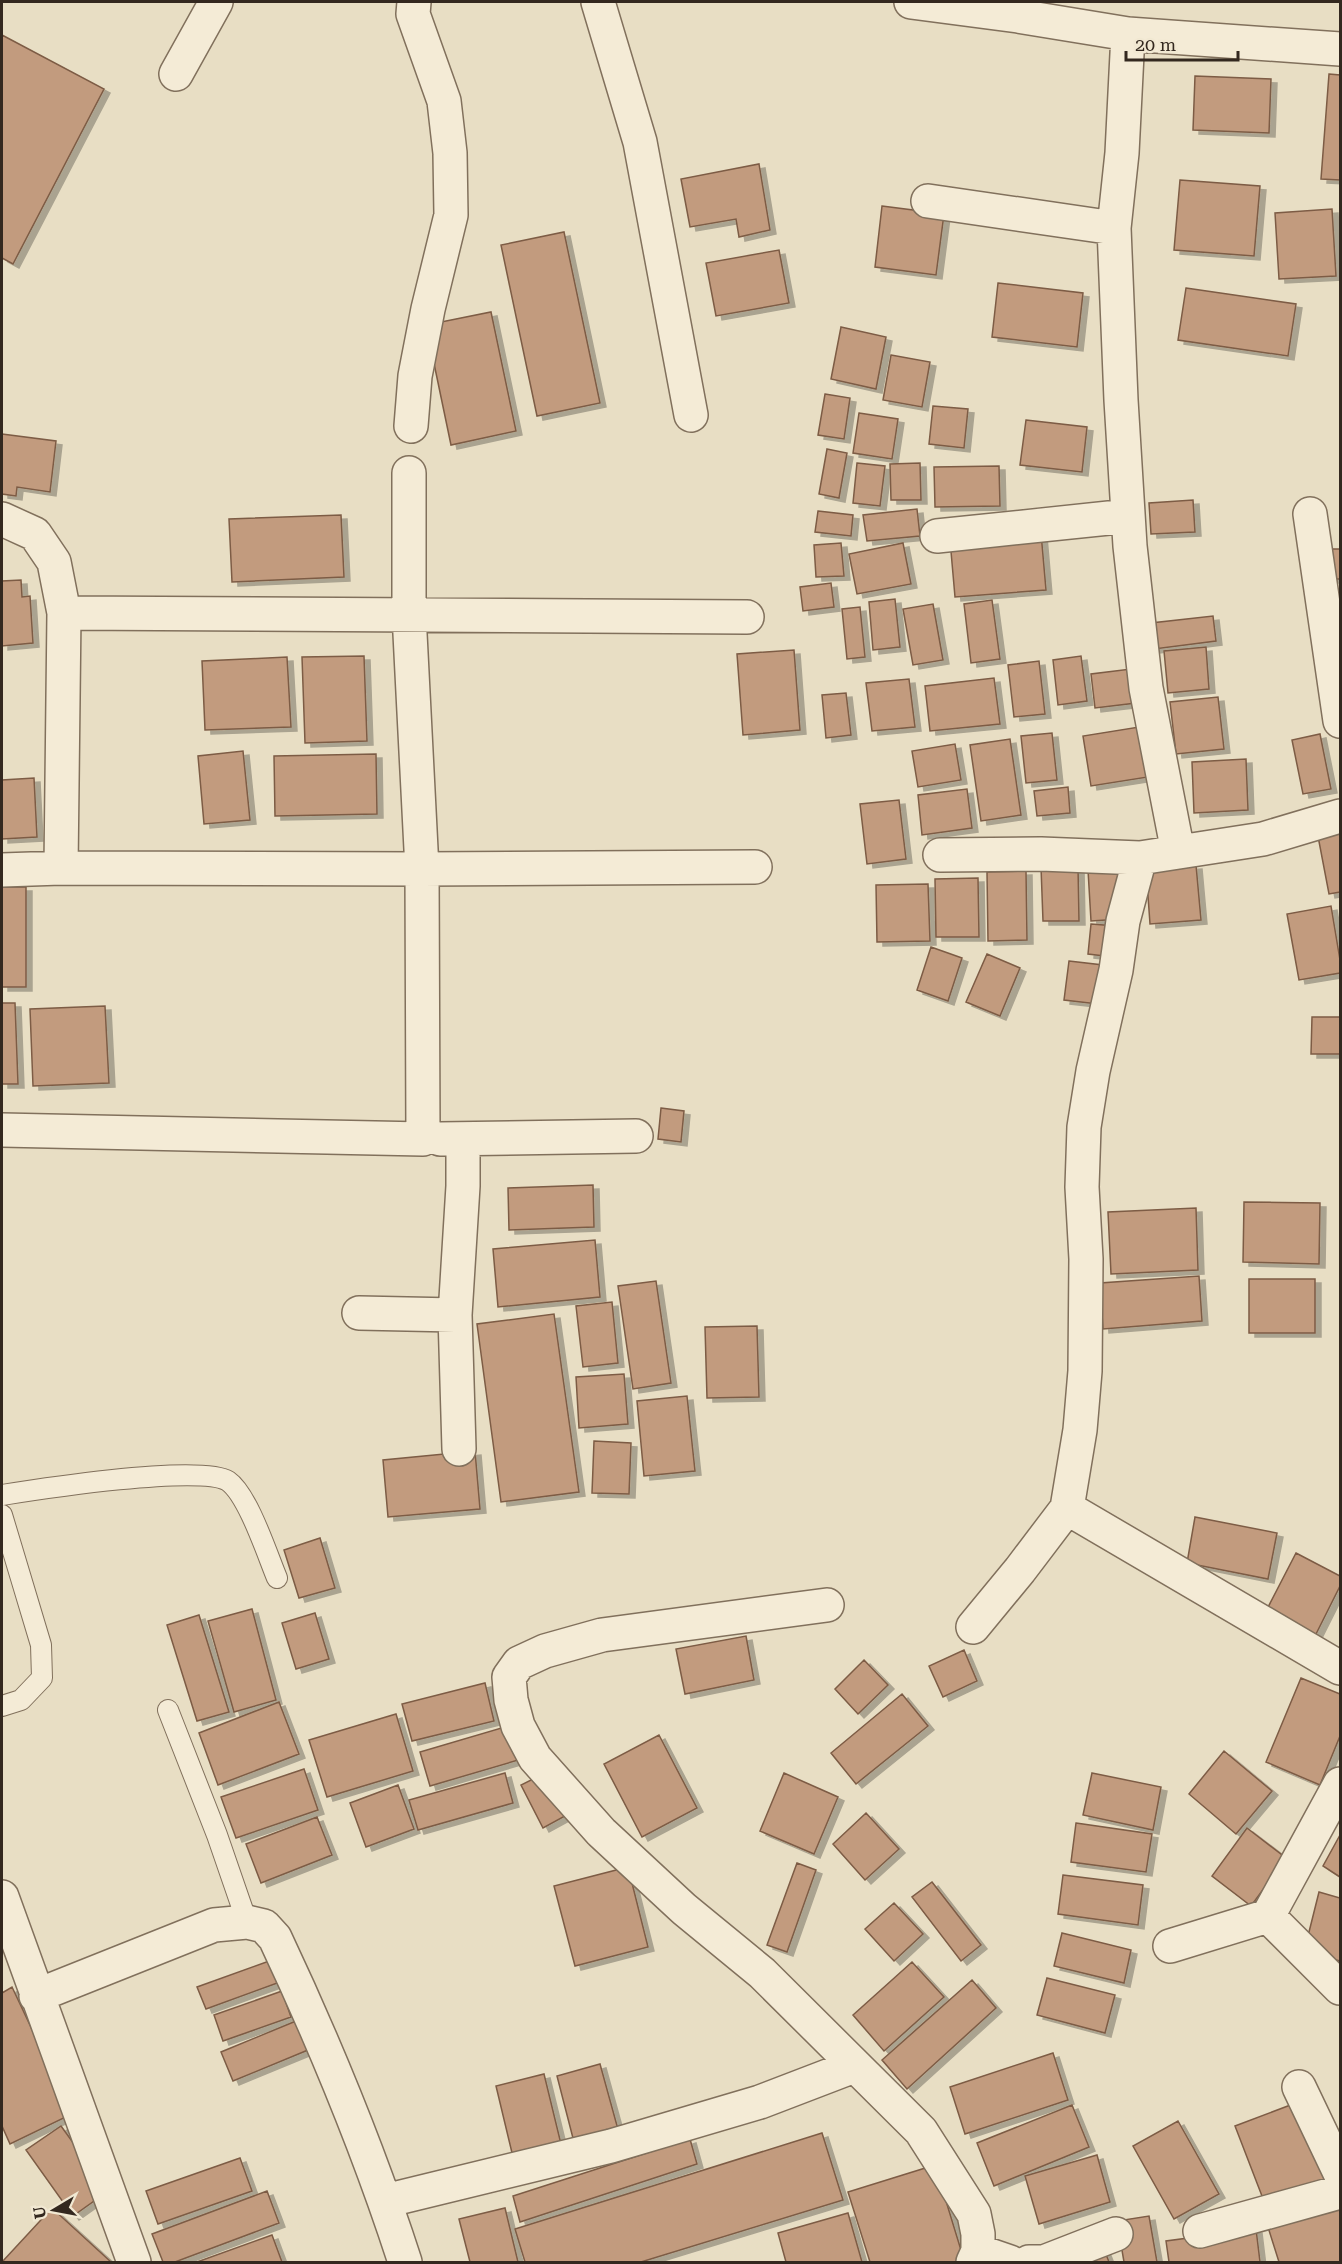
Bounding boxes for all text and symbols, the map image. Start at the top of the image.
scale bar [1126,24,1238,62]
text: 20 m [1135,34,1176,55]
north arrow [24,2180,84,2240]
text: U [29,2205,50,2220]

